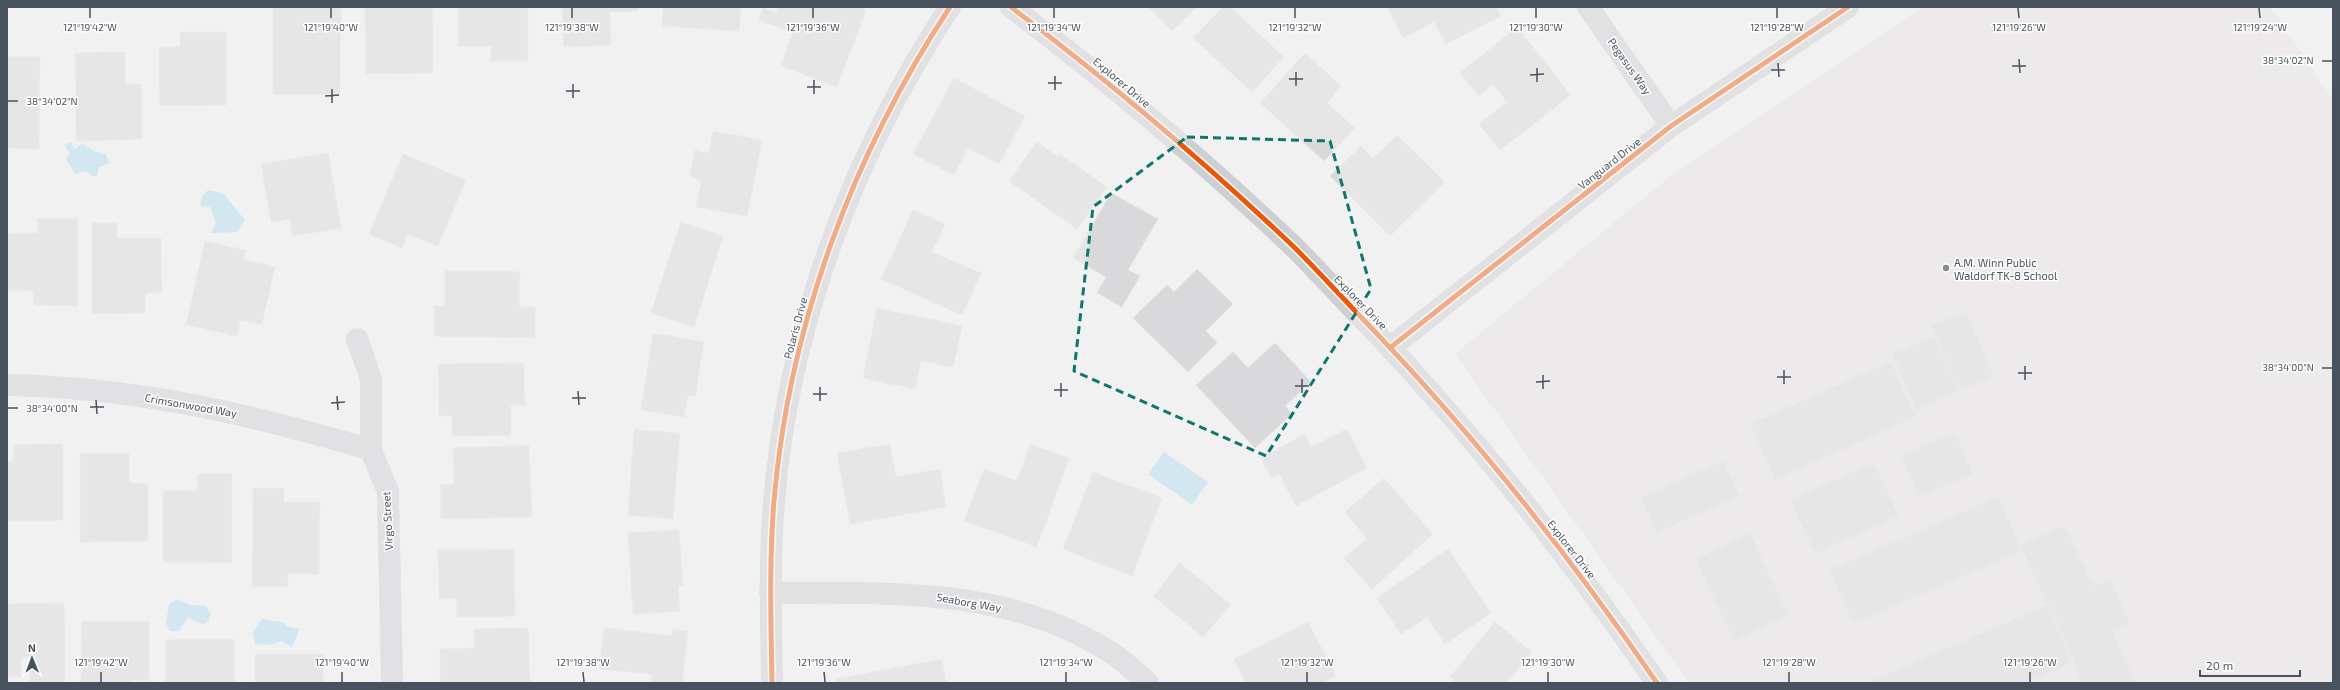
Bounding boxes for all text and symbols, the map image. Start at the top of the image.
text: 121°19'42"W [63,21,117,33]
text: 121°19'40"W [304,21,359,33]
text: 121°19'38"W [545,21,599,33]
text: 121°19'36"W [786,21,840,33]
text: 121°19'34"W [1027,21,1081,33]
text: 121°19'32"W [1268,21,1322,33]
text: 121°19'30"W [1509,21,1563,33]
text: 121°19'28"W [1750,21,1804,33]
text: 121°19'26"W [1992,21,2046,33]
text: 121°19'24"W [2233,21,2287,33]
street label: Pegasus Way [1606,35,1654,97]
street label: Explorer Drive [1091,54,1153,110]
text: 38°34'02"N [2262,54,2314,66]
text: 38°34'02"N [26,95,78,107]
street label: Vanguard Drive [1575,134,1643,192]
place label: A.M. Winn Public Waldorf TK-8 School [1954,256,2058,282]
marker: A.M. Winn Public Waldorf TK-8 School [1941,263,1951,273]
street label: Explorer Drive [1332,272,1390,332]
street label: Polaris Drive [781,296,809,360]
text: 38°34'00"N [2262,361,2314,373]
street label: Crimsonwood Way [144,390,238,420]
text: 38°34'00"N [26,402,78,414]
street label: Virgo Street [379,491,395,551]
street label: Explorer Drive [1545,517,1599,581]
street label: Seaborg Way [936,590,1003,614]
north arrow [12,638,52,678]
text: N [28,641,36,654]
scale bar [2200,652,2300,678]
text: 121°19'42"W [74,656,128,668]
text: 121°19'40"W [315,656,370,668]
text: 121°19'38"W [556,656,610,668]
text: 121°19'36"W [797,656,851,668]
text: 121°19'34"W [1039,656,1093,668]
text: 121°19'32"W [1280,656,1334,668]
text: 121°19'30"W [1521,656,1575,668]
text: 121°19'28"W [1762,656,1816,668]
text: 121°19'26"W [2003,656,2057,668]
text: 20 m [2206,658,2233,672]

